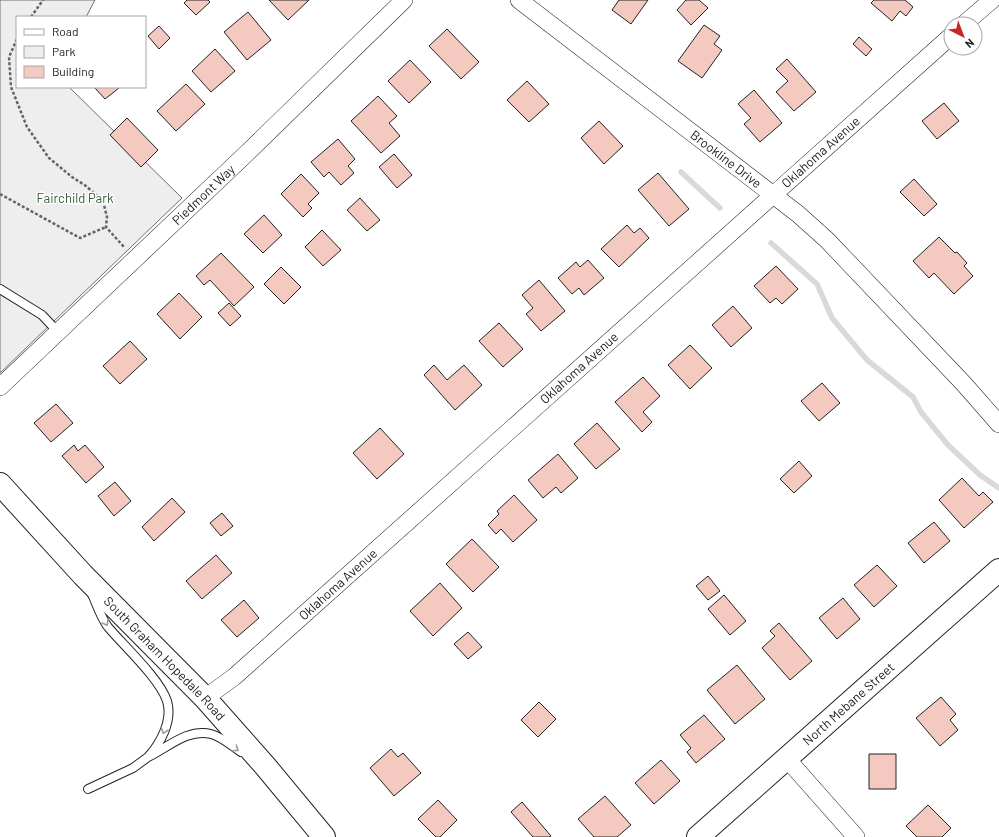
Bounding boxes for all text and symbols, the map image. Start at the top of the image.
legend [16,16,146,88]
north arrow [943,16,983,56]
text: Road [52,24,79,38]
text: N [963,37,977,51]
text: Park [52,44,76,58]
text: Building [52,64,94,78]
street label: Oklahoma Avenue [778,113,863,191]
street label: Brookline Drive [687,127,765,191]
street label: Piedmont Way [169,161,238,228]
park label: Fairchild Park [37,190,114,206]
street label: Oklahoma Avenue [536,328,621,407]
street label: Oklahoma Avenue [295,545,380,623]
street label: South Graham Hopedale Road [101,593,229,724]
one-way arrow [101,619,109,626]
street label: North Mebane Street [799,659,897,748]
one-way arrow [160,727,168,734]
one-way arrow [232,744,239,751]

